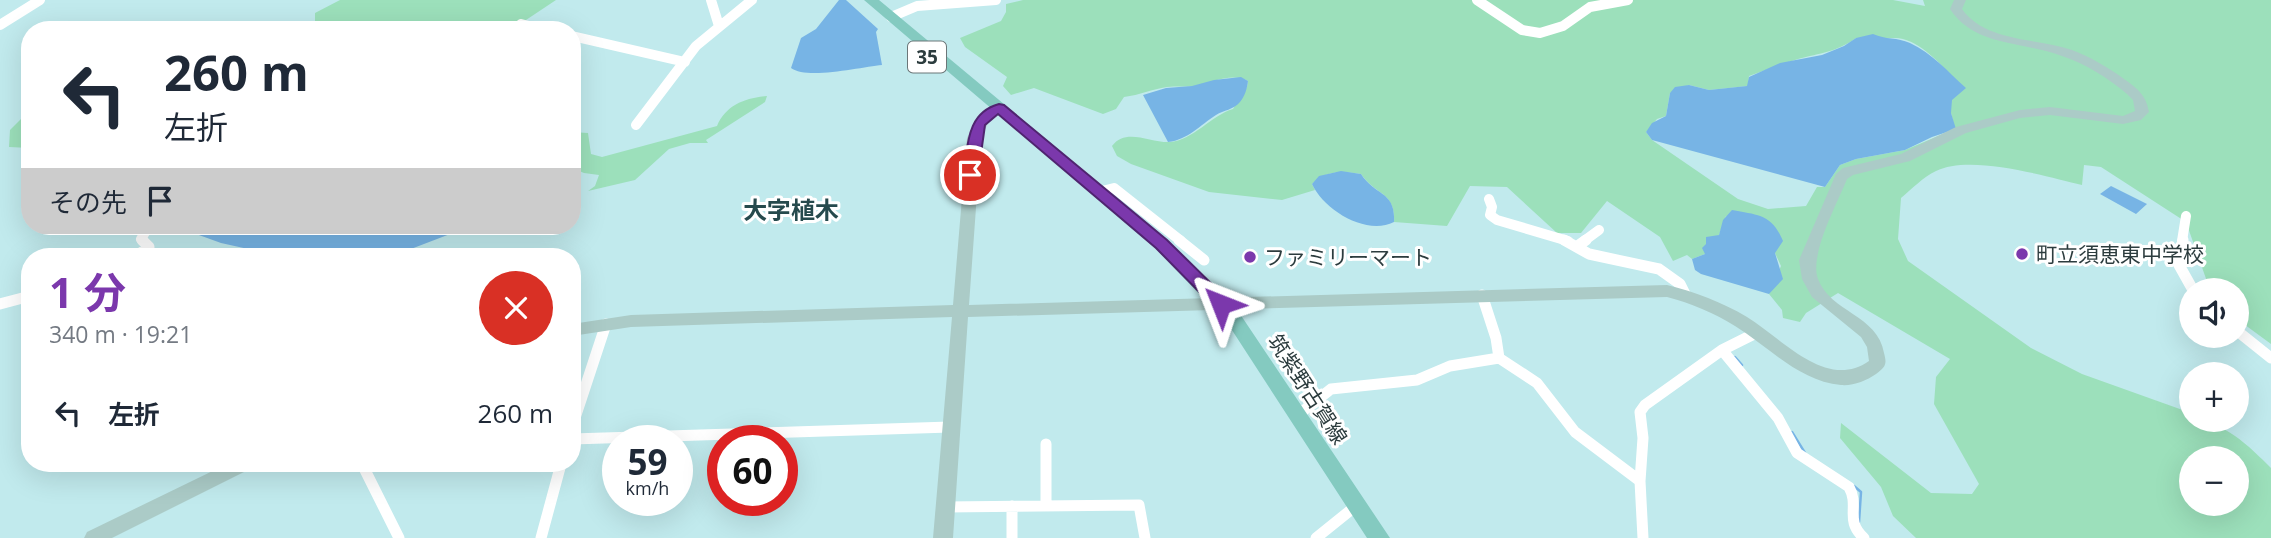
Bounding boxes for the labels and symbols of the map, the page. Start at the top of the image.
road number: 35 [908,41,946,72]
pin [940,145,1000,205]
district label: 大字植木 [743,193,839,226]
place label: 町立須恵東中学校 [2036,240,2204,268]
place label: ファミリーマート [1264,243,1432,271]
marker: 町立須恵東中学校 [2014,246,2030,262]
marker: ファミリーマート [1242,249,1258,265]
position arrow [1184,267,1258,341]
street label: 筑紫野古賀線 [1262,329,1354,449]
speed limit sign: 60 [707,425,798,516]

